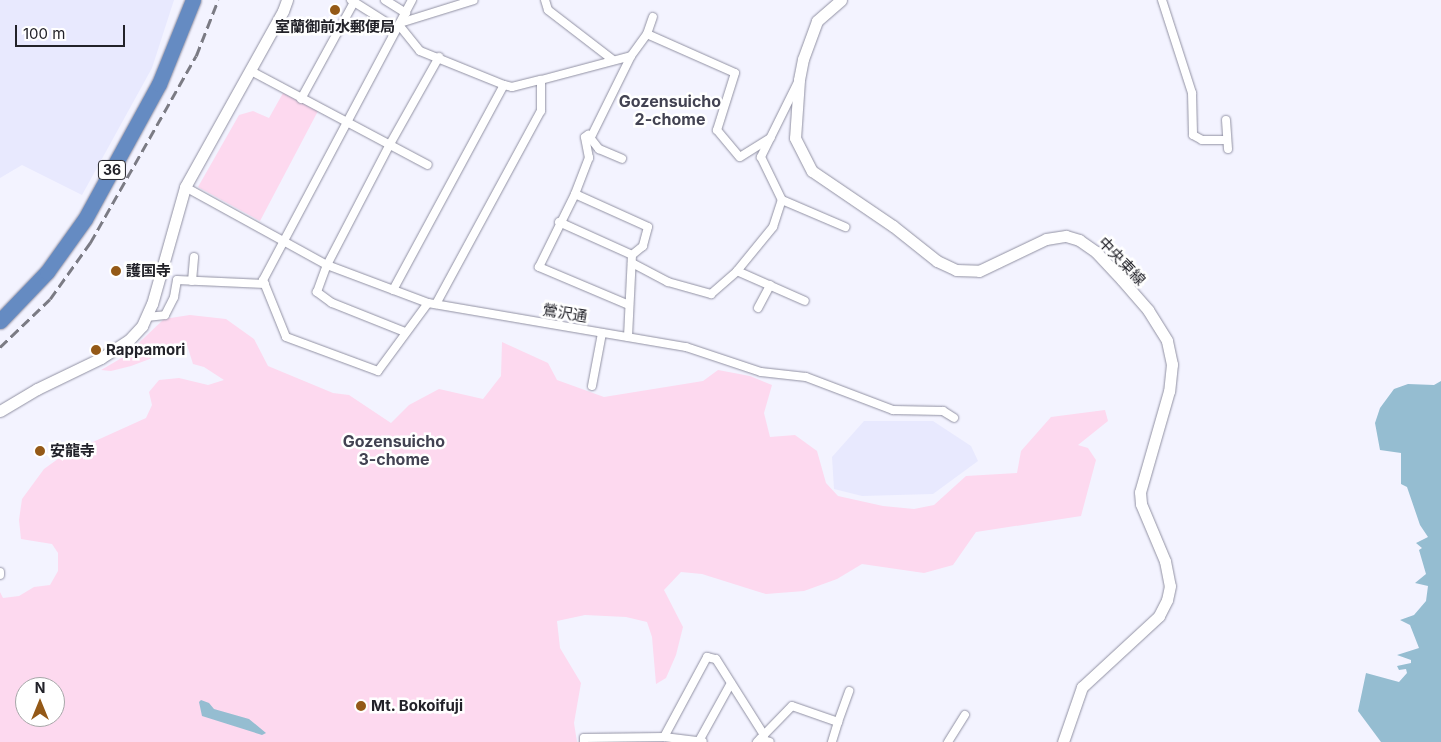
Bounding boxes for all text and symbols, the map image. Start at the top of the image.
marker: 室蘭御前水郵便局 [329,4,341,16]
scale bar [18,15,128,47]
place label: 室蘭御前水郵便局 [275,18,395,36]
text: 100 m [23,24,65,43]
district label: Gozensuicho 2-chome [619,91,721,129]
road number: 36 [97,158,127,182]
street label: 中央東線 [1095,233,1149,289]
place label: 護国寺 [126,262,171,280]
marker: 護国寺 [110,265,122,277]
street label: 鶯沢通 [541,301,589,325]
place label: Rappamori [106,341,185,359]
marker: Rappamori [90,344,102,356]
district label: Gozensuicho 3-chome [343,431,445,469]
place label: 安龍寺 [50,442,95,460]
marker: 安龍寺 [34,445,46,457]
north arrow [15,677,65,727]
text: N [35,679,45,696]
place label: Mt. Bokoifuji [371,697,463,715]
marker: Mt. Bokoifuji [355,700,367,712]

